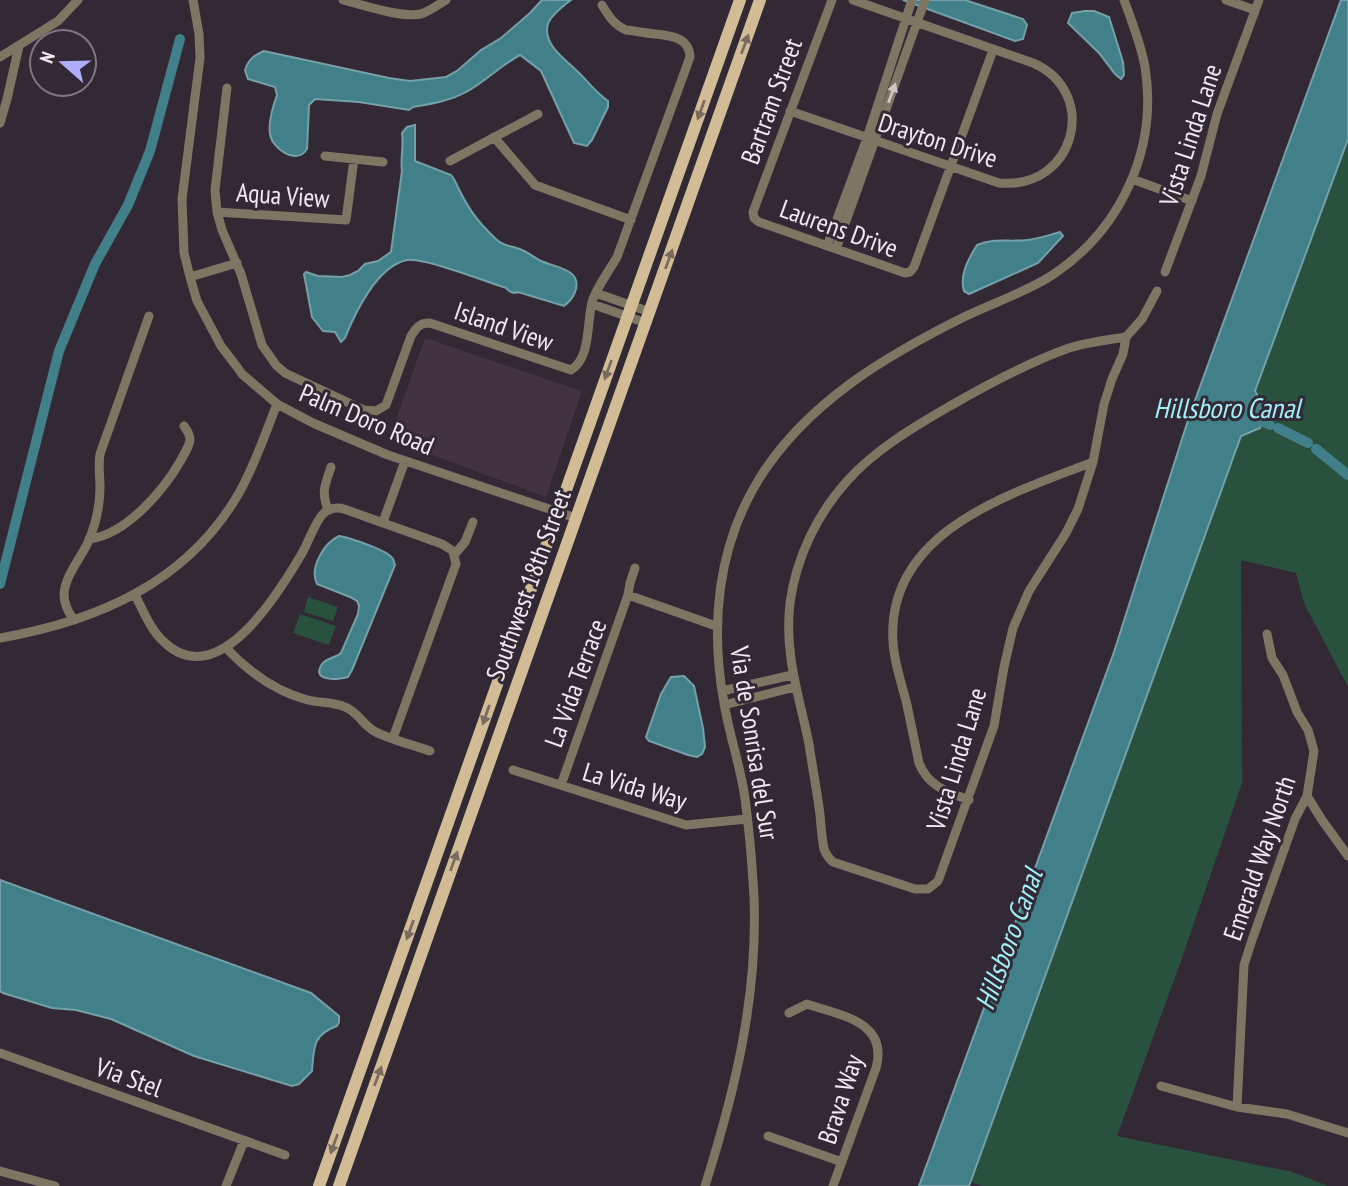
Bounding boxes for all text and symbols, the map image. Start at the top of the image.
north arrow [28,28,98,98]
street label: Bartram Street [733,34,809,168]
one-way arrow [739,34,750,55]
text: N [34,48,60,66]
street label: Vista Linda Lane [1151,60,1228,211]
one-way arrow [887,82,898,103]
one-way arrow [695,100,706,121]
street label: Drayton Drive [874,105,1002,175]
street label: Aqua View [235,175,331,215]
street label: Laurens Drive [776,191,902,265]
one-way arrow [663,248,674,269]
street label: Island View [450,294,558,358]
one-way arrow [602,359,613,380]
street label: Palm Doro Road [295,376,439,462]
water label: Hillsboro Canal [1153,389,1303,426]
street label: Southwest 18th Street [478,485,578,685]
street label: La Vida Terrace [537,615,613,751]
street label: Via de Sonrisa del Sur [723,643,787,842]
street label: Vista Linda Lane [918,684,993,835]
one-way arrow [480,705,491,726]
street label: La Vida Way [579,755,691,817]
street label: Emerald Way North [1215,771,1303,945]
one-way arrow [449,851,460,872]
water label: Hillsboro Canal [965,861,1051,1015]
one-way arrow [404,919,415,940]
street label: Via Stel [90,1049,167,1104]
street label: Brava Way [810,1050,870,1148]
one-way arrow [373,1065,384,1086]
one-way arrow [328,1134,339,1155]

